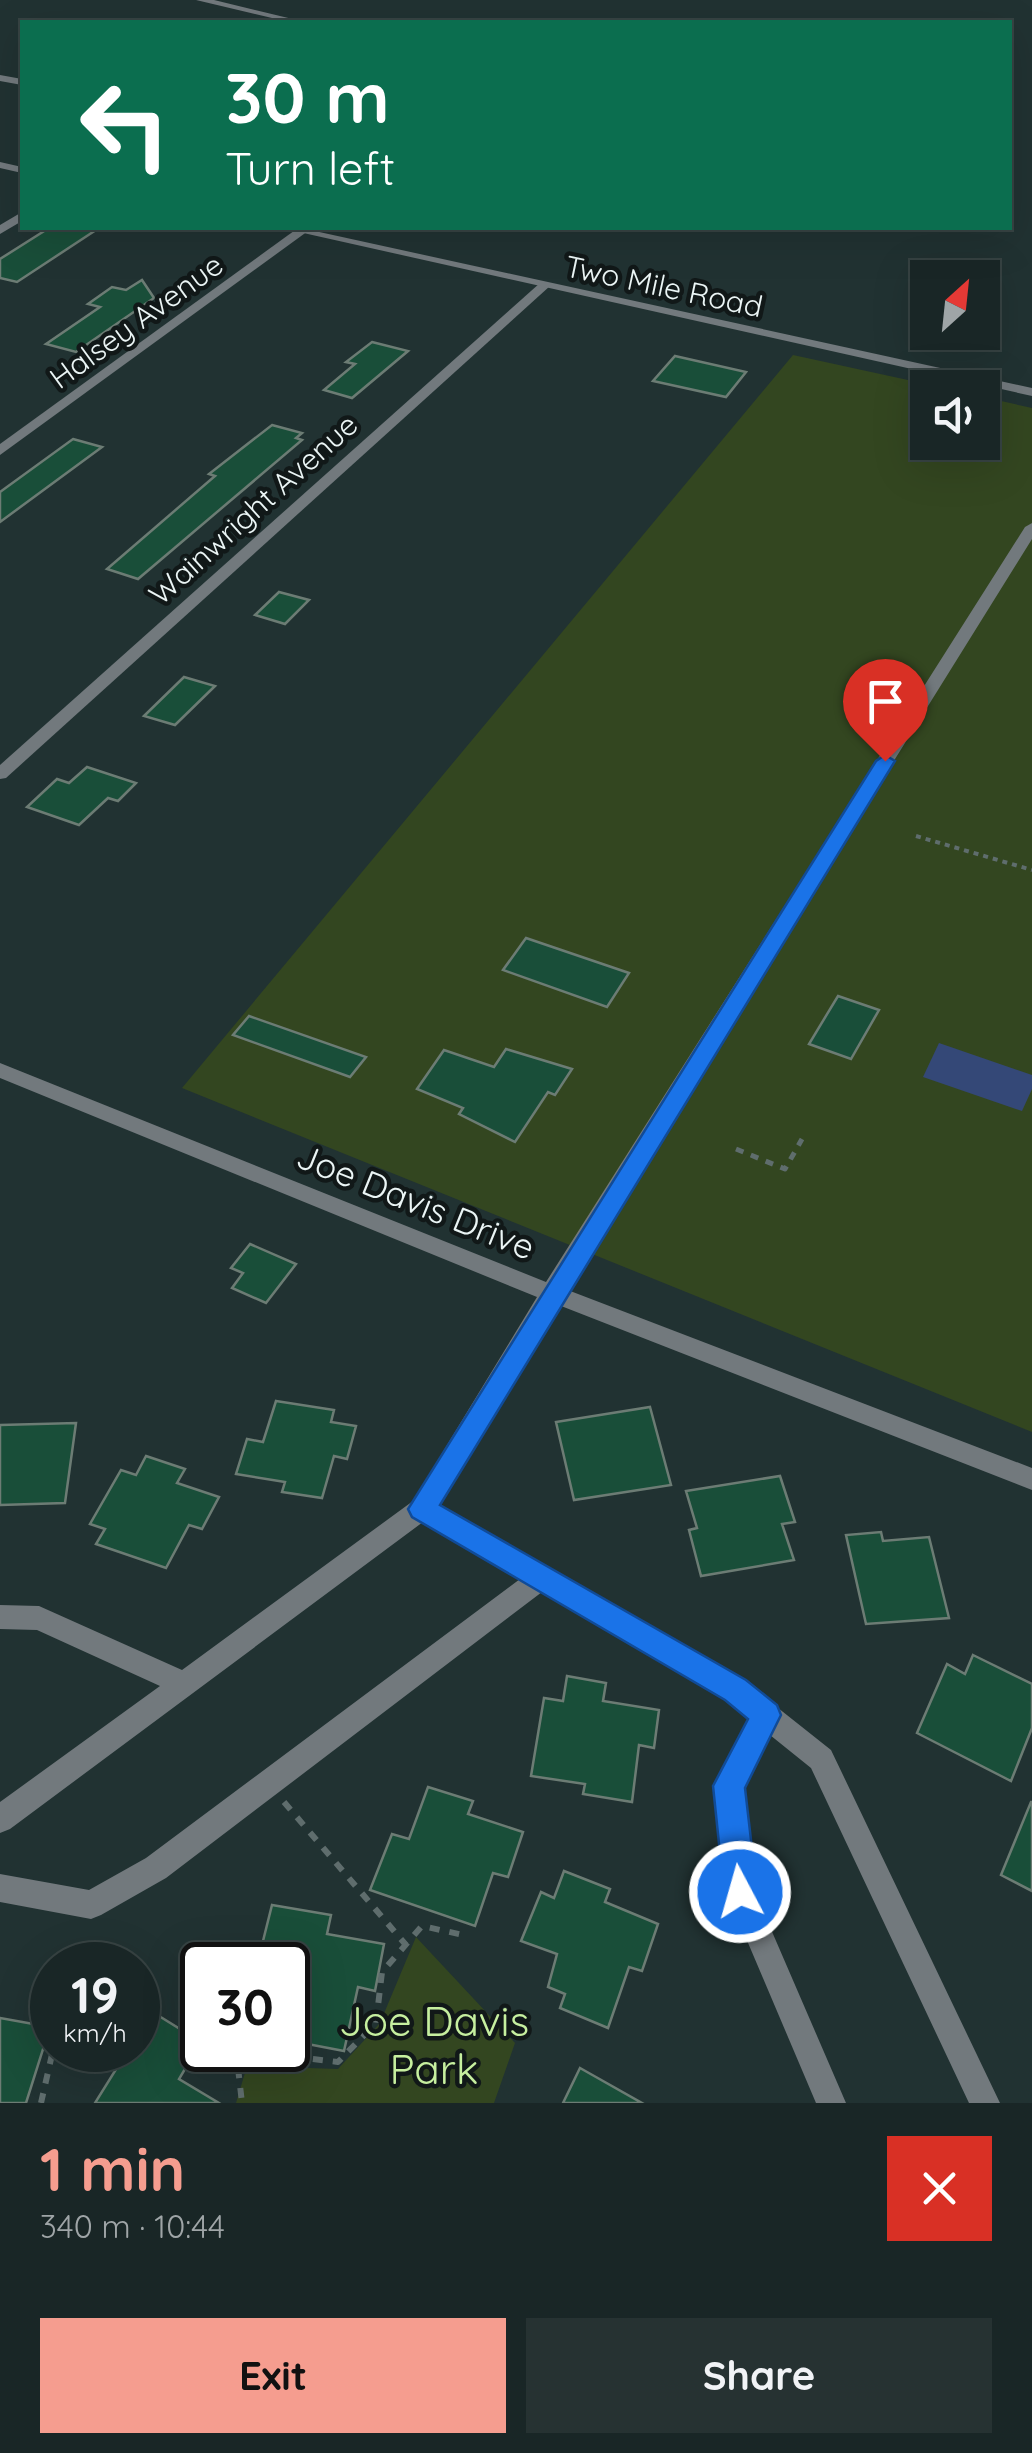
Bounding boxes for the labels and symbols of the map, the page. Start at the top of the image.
street label: Halsey Avenue [42,245,230,397]
street label: Two Mile Road [562,247,766,325]
north arrow [910,260,1000,350]
street label: Wainwright Avenue [141,405,365,613]
pin [843,659,928,762]
street label: Joe Davis Drive [291,1133,541,1269]
position arrow [688,1840,792,1944]
speed limit sign: 30 [180,1942,310,2072]
park label: Joe Davis Park [339,1994,529,2095]

